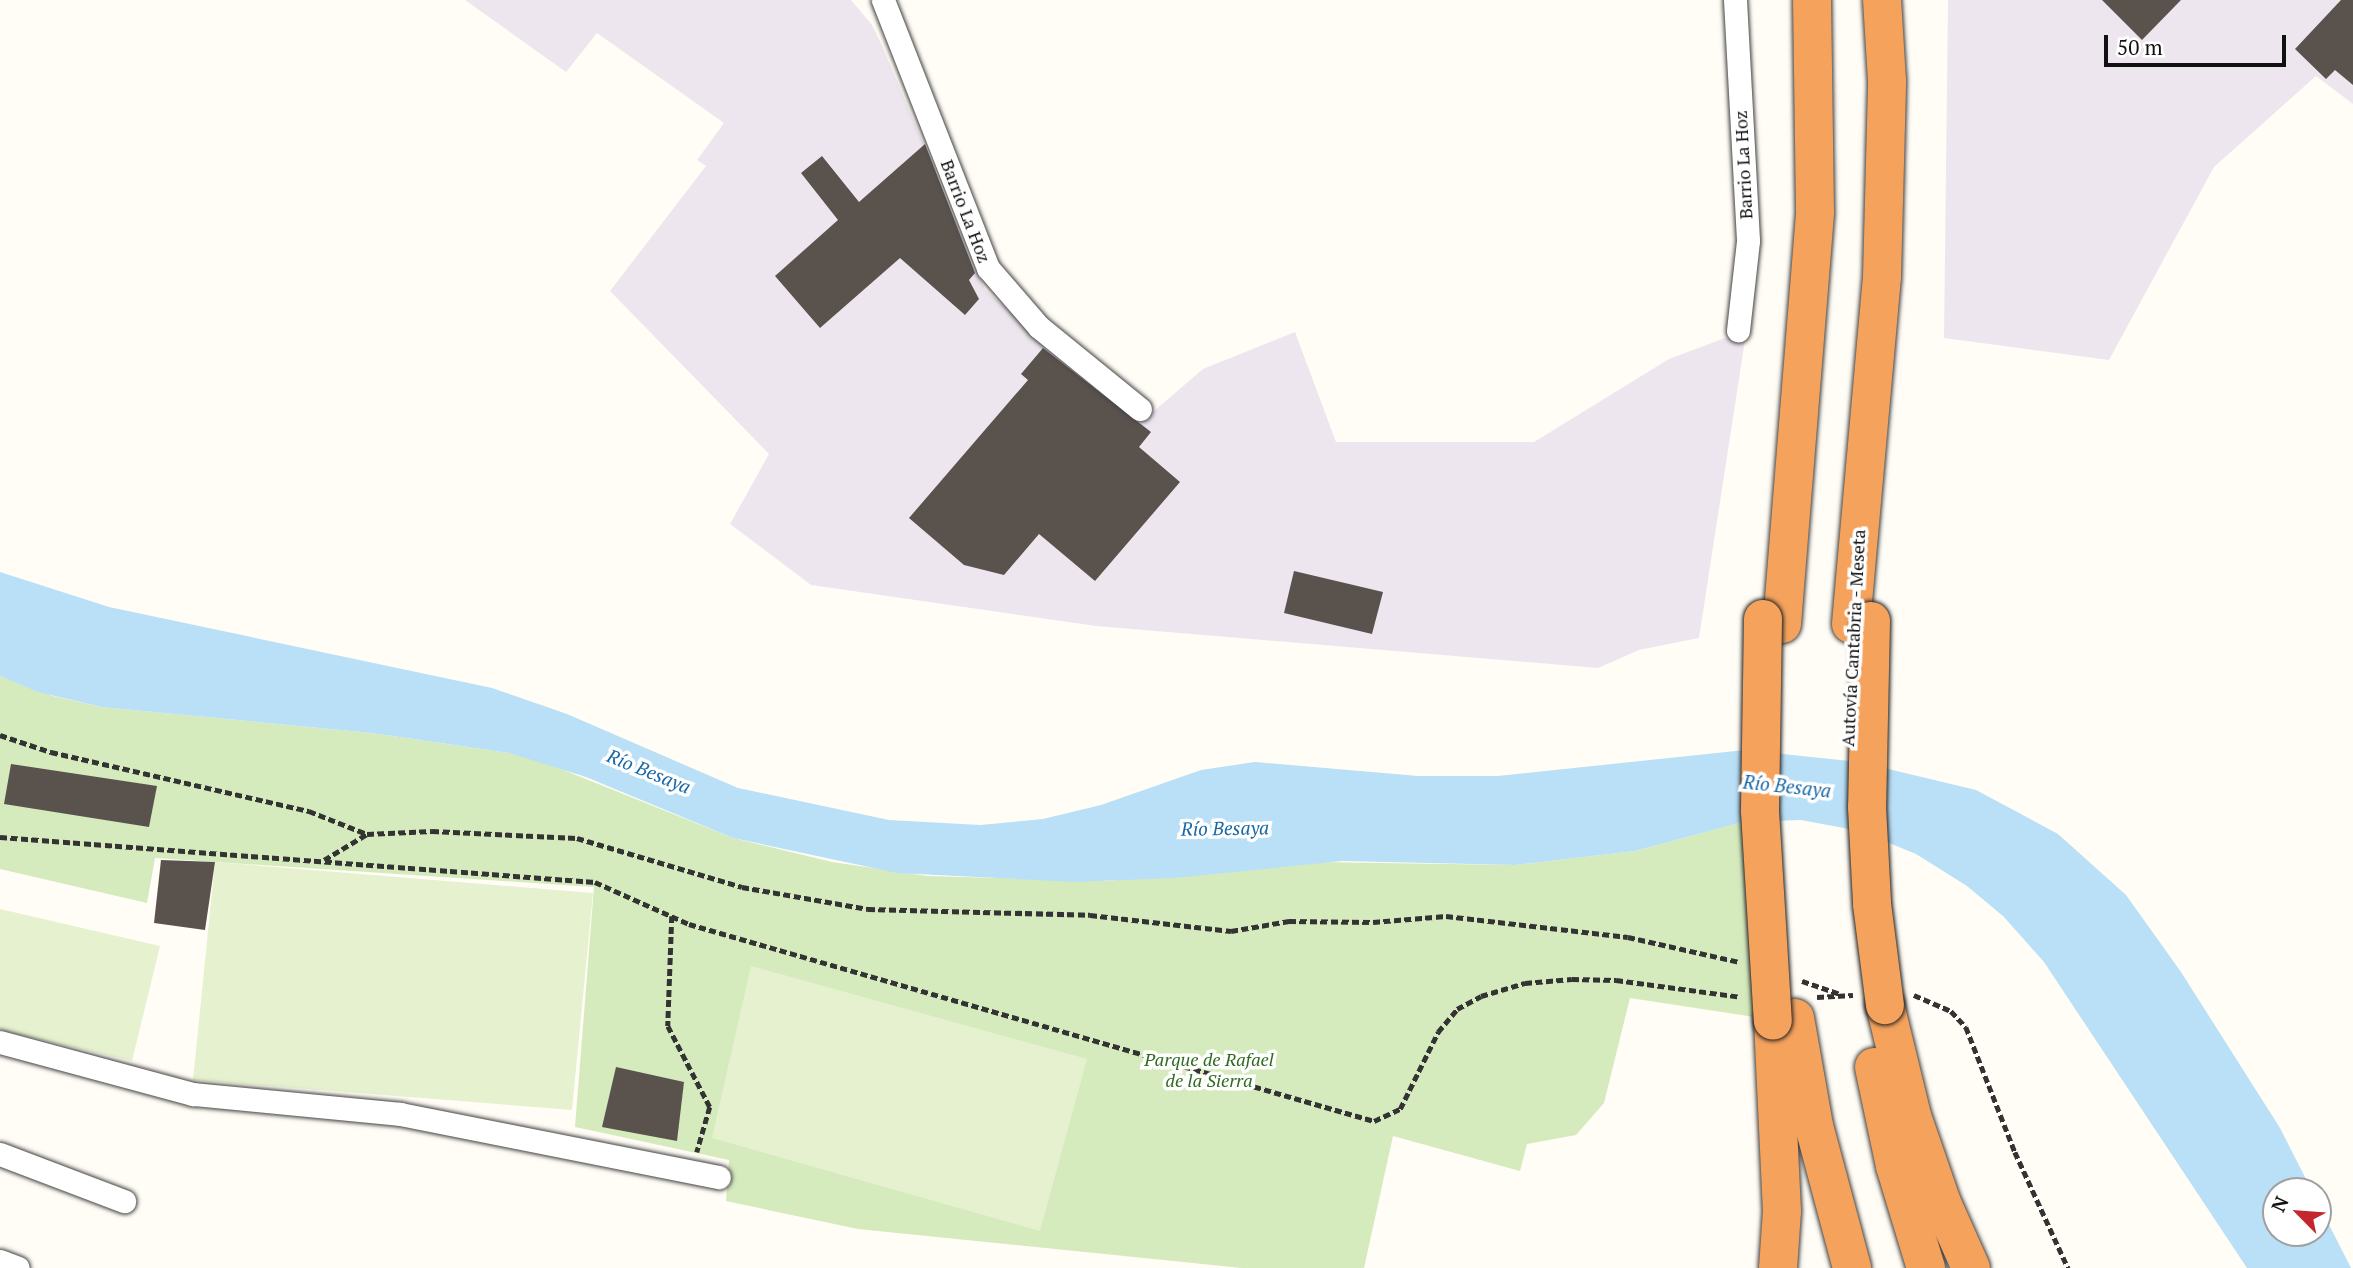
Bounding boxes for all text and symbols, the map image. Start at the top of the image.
scale bar [2108,21,2290,65]
text: 50 m [2117,33,2163,61]
street label: Barrio La Hoz [1729,110,1757,220]
street label: Barrio La Hoz [936,156,996,266]
street label: Autovía Cantabria - Meseta [1836,528,1870,748]
water label: Río Besaya [604,744,694,798]
water label: Río Besaya [1742,770,1832,802]
water label: Río Besaya [1181,816,1269,840]
park label: Parque de Rafael de la Sierra [1144,1049,1274,1092]
north arrow [2262,1177,2332,1247]
text: N [2265,1192,2294,1216]

